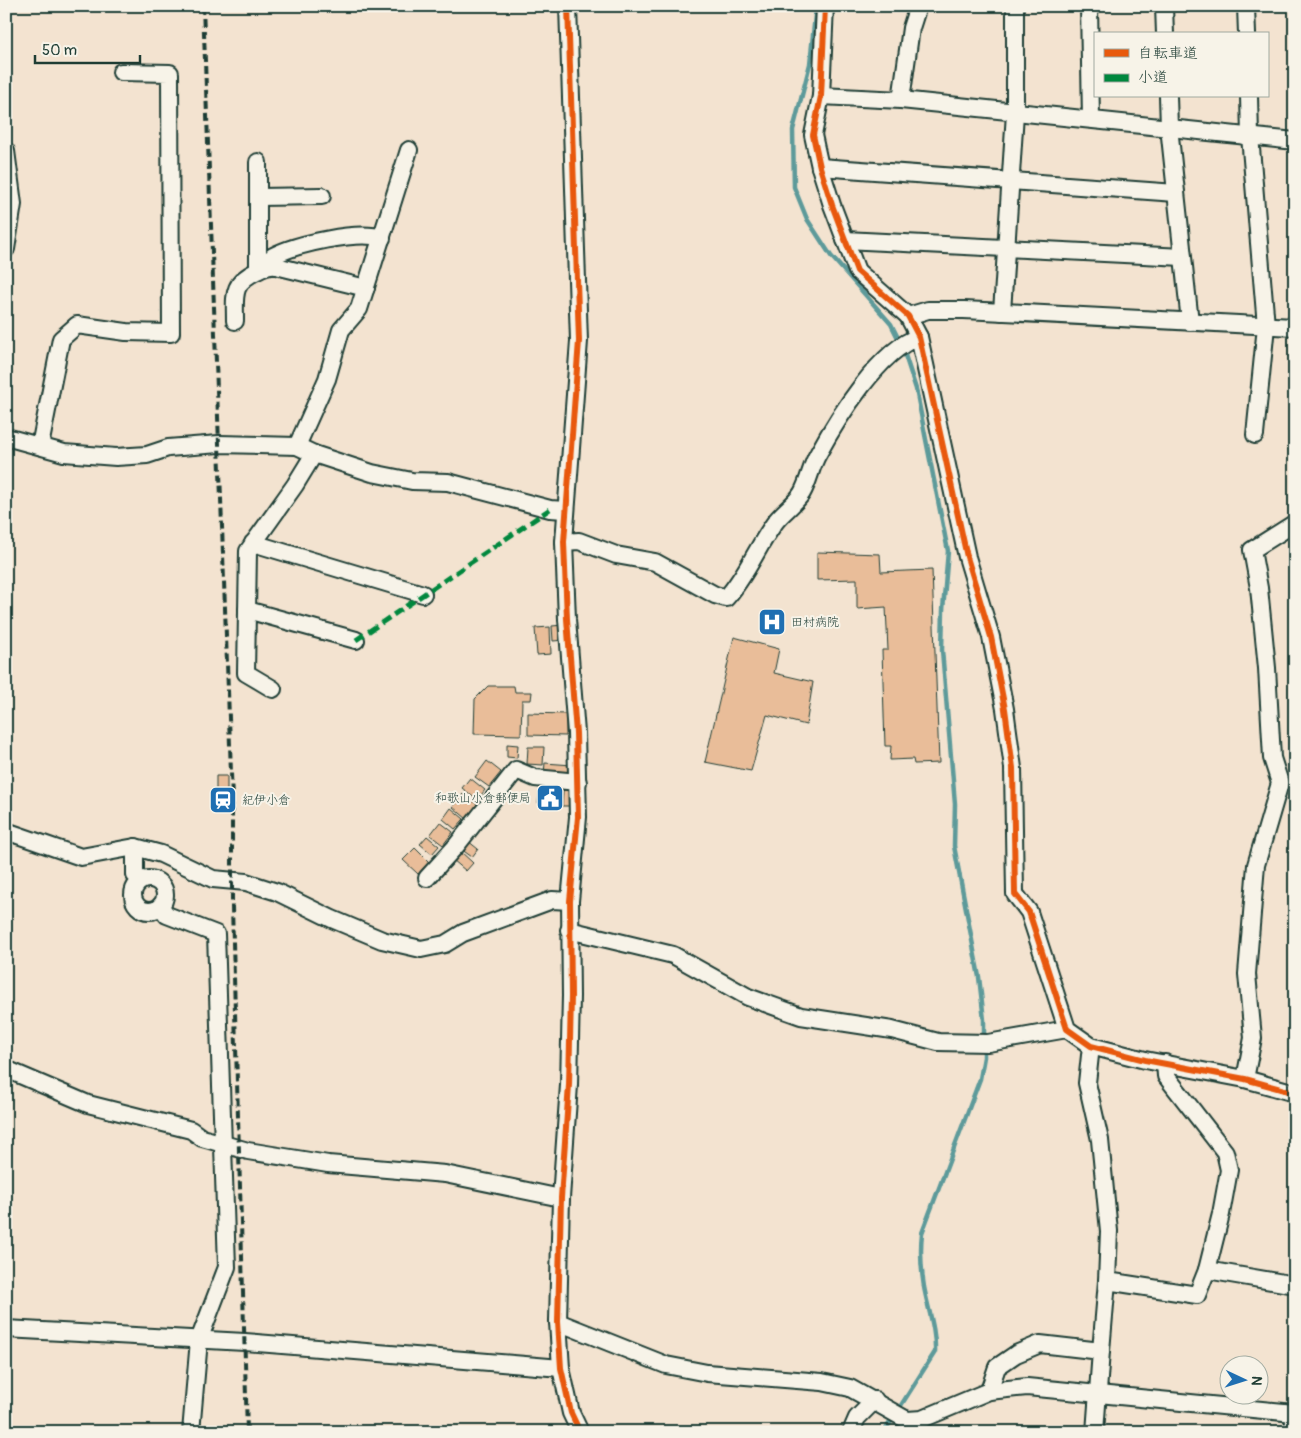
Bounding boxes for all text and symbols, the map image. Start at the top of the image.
scale bar [35,32,140,64]
legend [1094,32,1268,98]
text: 50 m [42,41,77,60]
text: 自転車道 [1138,44,1198,63]
text: 小道 [1138,68,1168,87]
hospital icon: 田村病院 [757,607,787,637]
place label: 田村病院 [791,615,839,630]
public building icon: 和歌山小倉郵便局 [535,783,565,813]
station icon: 紀伊小倉 [208,785,238,815]
place label: 和歌山小倉郵便局 [435,791,531,806]
place label: 紀伊小倉 [242,793,290,808]
north arrow [1218,1356,1268,1406]
text: N [1248,1376,1265,1386]

